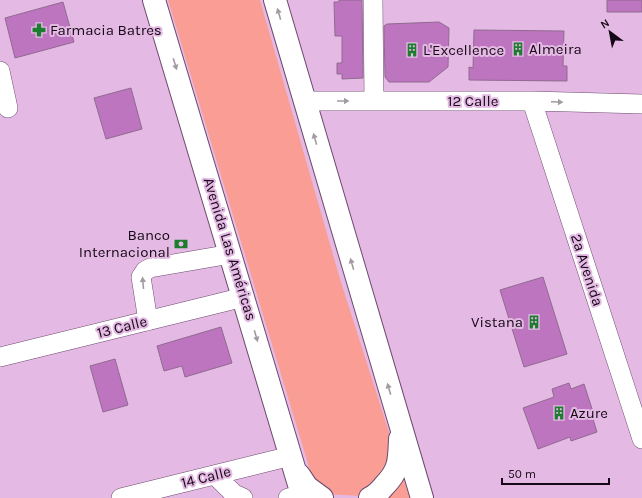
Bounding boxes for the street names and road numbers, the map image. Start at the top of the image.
street label: 12 Calle [448,92,498,110]
street label: Avenida Las Américas [200,175,260,323]
street label: 2a Avenida [567,232,607,308]
street label: 13 Calle [95,312,149,342]
street label: 14 Calle [179,462,233,492]

